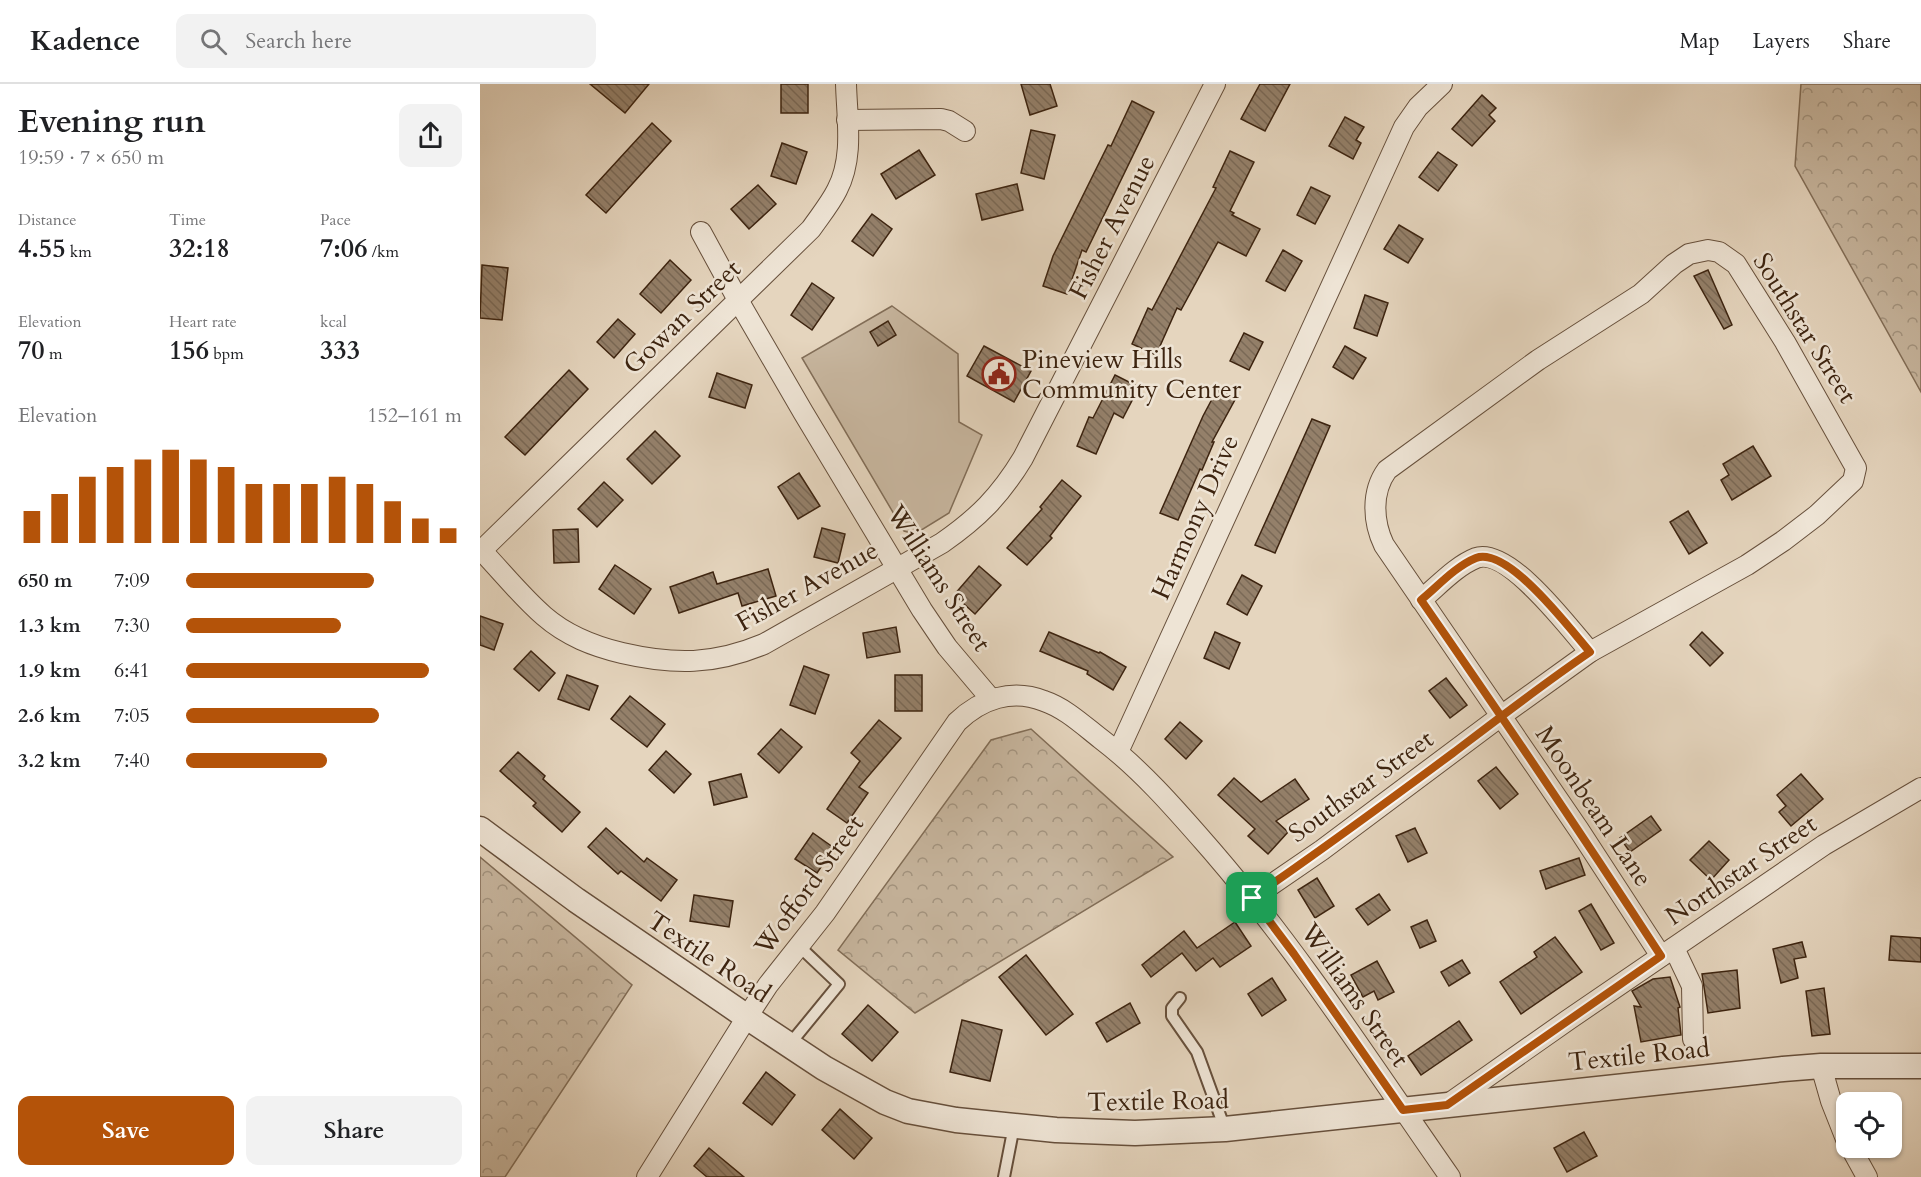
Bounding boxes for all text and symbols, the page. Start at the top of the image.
search box [176,14,596,68]
text: Kadence [30,22,140,60]
icon: search [197,25,230,58]
text: Search here [245,26,352,56]
text: Map [1680,27,1720,56]
text: Layers [1753,27,1810,56]
text: Share [1843,27,1891,56]
text: Evening run [18,99,206,144]
button: share [399,104,462,167]
text: 19:59 · 7 × 650 m [18,144,164,171]
street label: Fisher Avenue [1061,149,1163,305]
text: Distance [18,209,76,231]
text: Time [169,209,206,231]
text: Pace [320,209,351,231]
text: 4.55 [18,231,66,266]
text: 32:18 [169,231,230,266]
text: 7:06 [320,231,368,266]
text: km [66,241,92,263]
text: /km [368,241,399,263]
street label: Southstar Street [1745,246,1865,410]
street label: Gowan Street [616,252,748,382]
text: Elevation [18,311,82,333]
text: Heart rate [169,311,237,333]
text: kcal [320,311,347,333]
text: 70 [18,333,45,368]
text: 156 [169,333,209,368]
text: 333 [320,333,360,368]
place label: Pineview Hills Community Center [1022,342,1242,407]
text: m [45,343,62,365]
text: bpm [209,343,244,365]
public building icon: Pineview Hills Community Center [981,356,1017,392]
text: Elevation [18,402,97,429]
text: 152–161 m [367,402,462,429]
street label: Harmony Drive [1143,429,1247,605]
street label: Williams Street [878,497,999,658]
street label: Fisher Avenue [730,532,884,640]
text: 650 m [18,567,73,594]
text: 7:09 [114,567,150,594]
text: 1.3 km [18,612,81,639]
text: 7:30 [114,612,150,639]
text: 1.9 km [18,657,81,684]
text: 6:41 [114,657,150,684]
text: 2.6 km [18,702,81,729]
text: 7:05 [114,702,150,729]
street label: Moonbeam Lane [1527,719,1661,893]
street label: Southstar Street [1282,722,1440,850]
text: 3.2 km [18,747,81,774]
text: 7:40 [114,747,150,774]
street label: Northstar Street [1659,806,1823,934]
street label: Wofford Street [746,808,872,963]
pin [1226,872,1277,923]
icon: arrive [1235,881,1268,914]
street label: Textile Road [640,903,778,1011]
street label: Williams Street [1292,915,1418,1074]
street label: Textile Road [1567,1030,1712,1080]
street label: Textile Road [1087,1082,1229,1120]
map controls [1836,1092,1902,1158]
button: locate [1836,1092,1902,1158]
button: Save [18,1096,234,1165]
button: Share [246,1096,462,1165]

